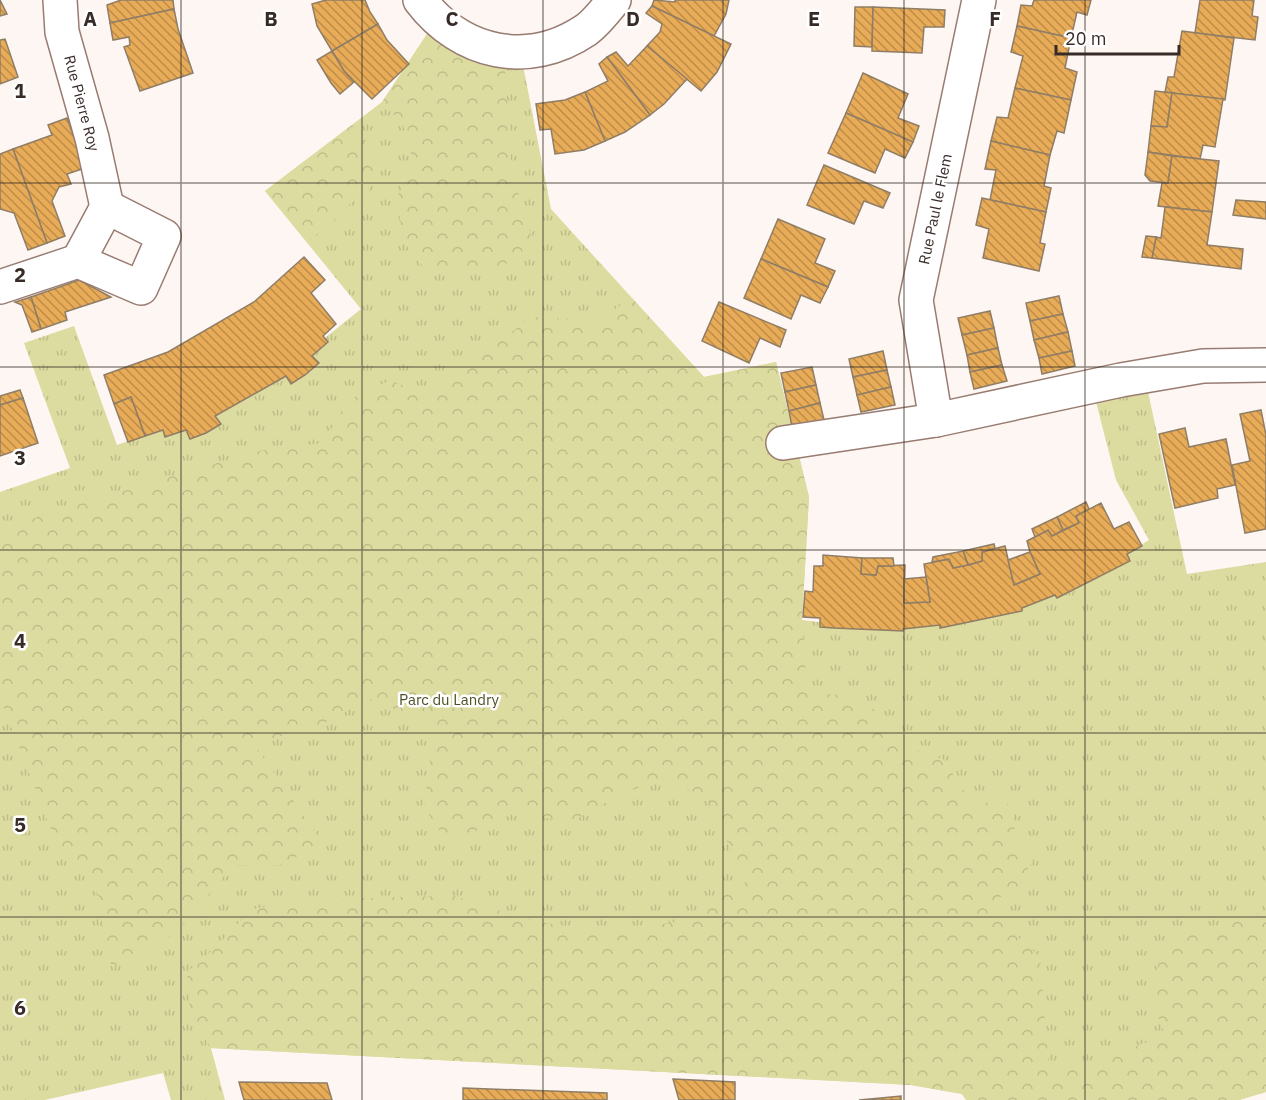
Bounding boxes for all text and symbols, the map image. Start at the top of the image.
text: A [83,5,97,32]
text: B [264,5,278,32]
text: C [445,5,459,32]
text: D [626,5,640,32]
text: E [808,5,820,32]
text: F [989,5,1001,32]
scale bar [1056,18,1179,56]
text: 20 m [1065,27,1107,50]
street label: Rue Pierre Roy [60,53,104,154]
text: 1 [14,77,26,104]
street label: Rue Paul le Flem [914,152,956,266]
text: 2 [14,261,26,288]
text: 3 [14,444,26,471]
text: 4 [14,627,26,654]
park label: Parc du Landry [399,690,500,709]
text: 5 [14,811,26,838]
text: 6 [14,994,26,1021]

